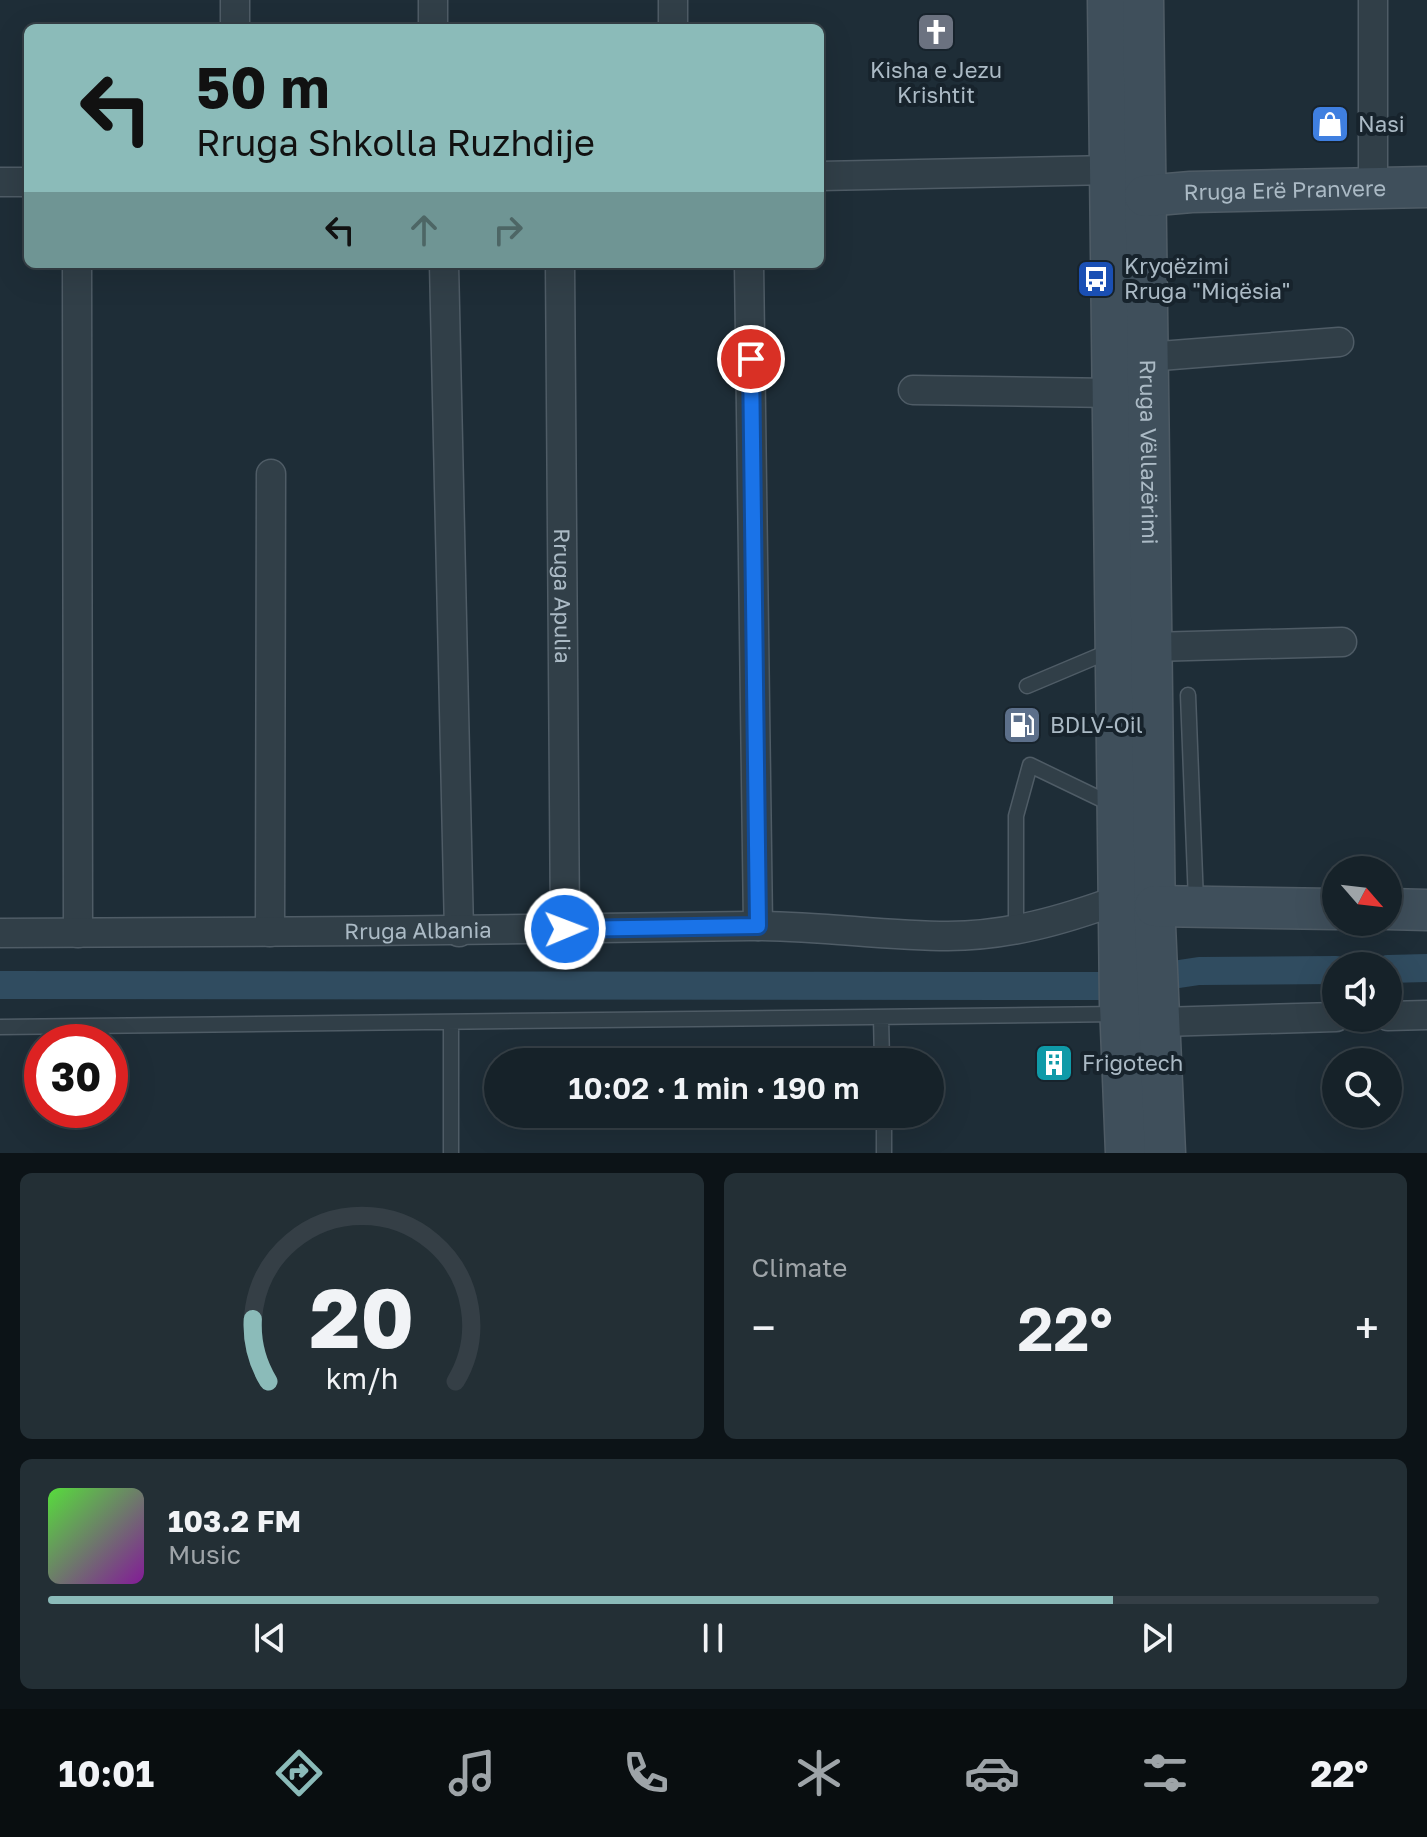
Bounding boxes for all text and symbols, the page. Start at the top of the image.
church icon: Kisha e Jezu Krishtit [915,11,957,53]
text: 50 m [196,53,330,120]
icon: left [64,56,168,160]
place label: Kisha e Jezu Krishtit [870,56,1002,108]
shop icon: Nasi [1309,103,1351,145]
place label: Nasi [1358,110,1405,137]
text: Rruga Shkolla Ruzhdije [196,121,595,164]
street label: Rruga Erë Pranvere [1183,174,1386,205]
icon: left [318,208,362,252]
icon: ahead [402,208,446,252]
icon: right [486,208,530,252]
place label: Kryqëzimi Rruga "Miqësia" [1124,252,1290,304]
bus stop icon: Kryqëzimi Rruga "Miqësia" [1075,258,1117,300]
pin [717,325,785,393]
icon: arrive [729,337,773,381]
street label: Rruga Vëllazërimi [1135,359,1164,545]
street label: Rruga Apulia [549,528,577,664]
fuel station icon: BDLV-Oil [1001,704,1043,746]
place label: BDLV-Oil [1050,711,1143,738]
north arrow [1322,856,1402,936]
map controls [1322,856,1402,1128]
position arrow [523,887,607,971]
street label: Rruga Albania [344,916,492,944]
button: sound [1322,952,1402,1032]
speed limit sign: 30 [24,1024,128,1128]
building icon: Frigotech [1033,1042,1075,1084]
button: search [1322,1048,1402,1128]
place label: Frigotech [1082,1049,1183,1076]
text: 10:02 · 1 min · 190 m [568,1070,860,1106]
text: Climate [752,1252,847,1283]
text: 20 [309,1266,414,1366]
text: 22° [1018,1292,1113,1364]
text: − [752,1301,776,1354]
text: + [1355,1301,1379,1354]
text: km/h [325,1361,398,1395]
text: 103.2 FM [168,1503,301,1539]
text: Music [168,1539,241,1570]
icon: previous [248,1616,292,1660]
icon: pause [691,1616,735,1660]
icon: next [1135,1616,1179,1660]
icon: directions [271,1745,327,1801]
icon: music [444,1745,500,1801]
icon: phone [618,1745,674,1801]
icon: climate [791,1745,847,1801]
icon: car [964,1745,1020,1801]
icon: filters [1137,1745,1193,1801]
text: 10:01 [59,1752,154,1795]
text: 22° [1310,1752,1368,1795]

